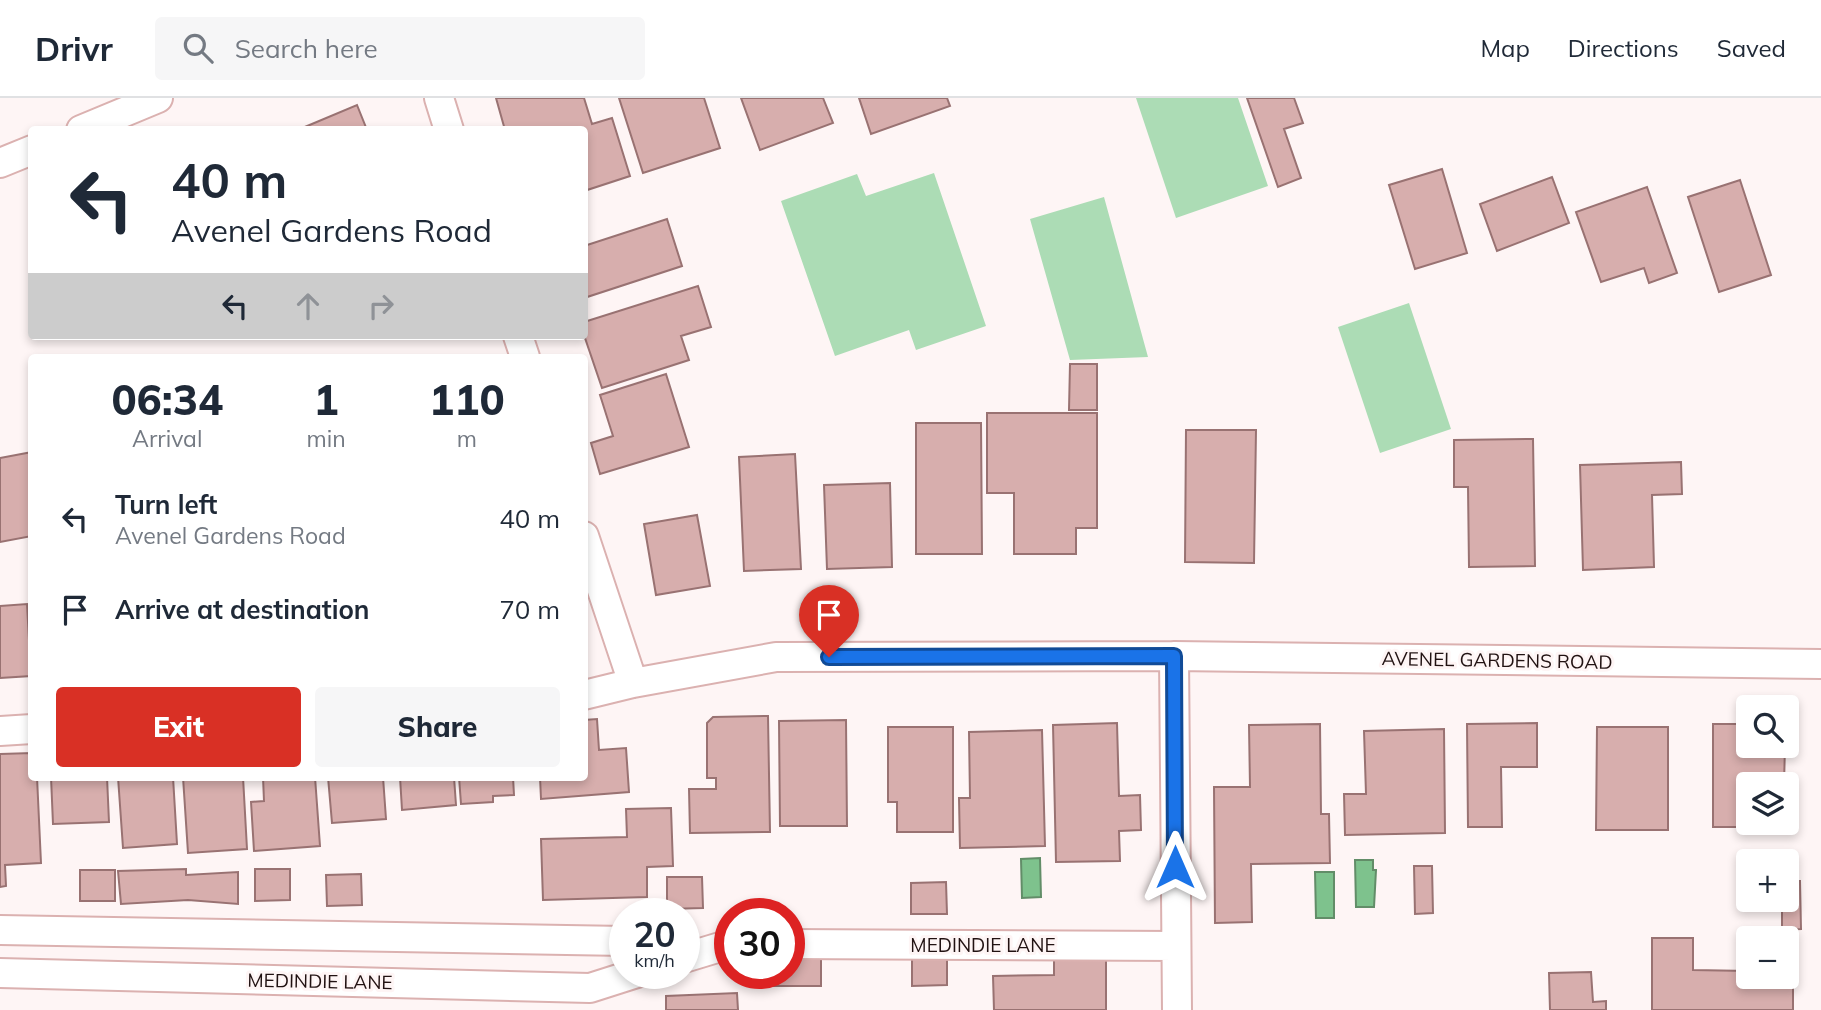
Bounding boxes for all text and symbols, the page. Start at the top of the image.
search box [155,17,645,80]
text: Drivr [35,28,113,69]
icon: search [179,29,217,67]
text: Search here [235,32,378,65]
text: Map [1480,33,1530,63]
text: Directions [1568,33,1679,63]
text: Saved [1717,33,1786,63]
text: 40 m [171,149,287,210]
icon: left [56,154,147,245]
text: Avenel Gardens Road [171,210,492,250]
icon: left [216,287,254,325]
icon: ahead [289,287,327,325]
icon: right [362,287,400,325]
text: 06:34 [111,373,223,426]
text: 1 [313,373,339,426]
text: 110 [429,373,505,426]
text: Arrival [132,424,202,453]
text: min [306,424,346,453]
text: m [457,424,477,453]
text: Turn left [115,488,217,521]
icon: left [56,500,94,538]
text: 40 m [499,502,560,535]
text: Avenel Gardens Road [115,521,346,550]
pin [799,585,859,657]
icon: arrive [56,591,94,629]
text: Arrive at destination [115,593,370,626]
text: 70 m [499,593,560,626]
icon: arrive [810,596,848,634]
street label: AVENEL GARDENS ROAD [1381,646,1613,674]
button: Exit [56,687,301,767]
button: Share [315,687,560,767]
map controls [1736,695,1799,989]
button: search [1736,695,1799,758]
button: layers [1736,772,1799,835]
position arrow [1138,830,1212,904]
button: + [1736,849,1799,912]
speed limit sign: 30 [714,898,805,989]
text: 20 [633,912,676,956]
button: − [1736,926,1799,989]
street label: MEDINDIE LANE [910,933,1056,957]
text: km/h [634,949,675,972]
street label: MEDINDIE LANE [247,968,393,994]

